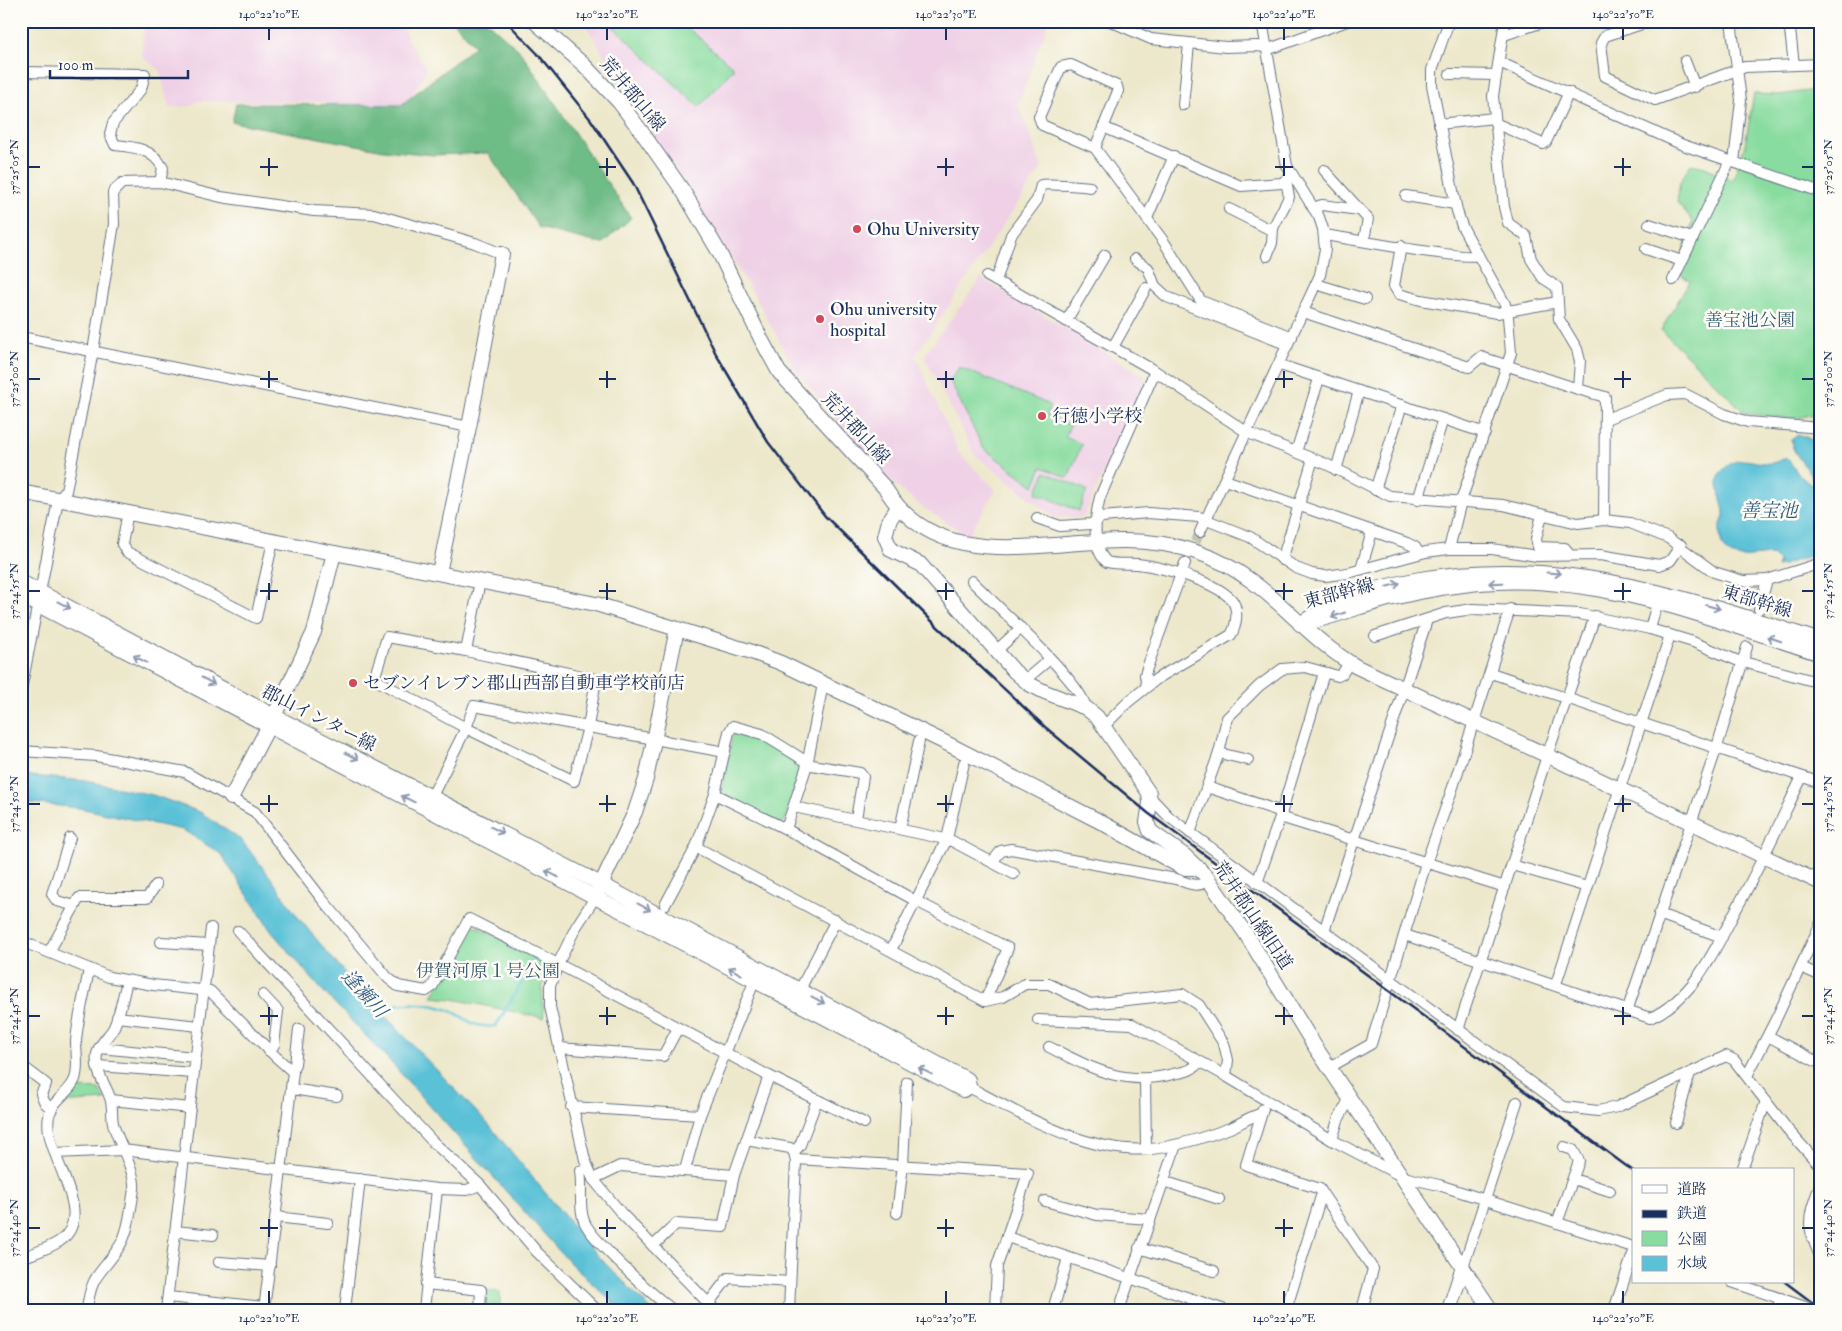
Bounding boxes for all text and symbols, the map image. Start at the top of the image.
text: 140°22'10"E [239,7,300,22]
text: 140°22'20"E [576,7,639,22]
text: 140°22'30"E [915,7,977,22]
text: 140°22'40"E [1253,7,1316,22]
text: 140°22'50"E [1592,7,1654,22]
scale bar [50,48,188,80]
street label: 荒井郡山線 [595,52,670,136]
text: 100 m [58,56,94,75]
text: 37°25'05"N [7,139,22,195]
text: 37°25'05"N [1821,139,1836,195]
place label: Ohu University [867,218,980,241]
marker: Ohu University [851,223,863,235]
place label: Ohu university hospital [830,298,938,342]
park label: 善宝池公園 [1705,309,1795,332]
marker: Ohu university hospital [814,313,826,325]
text: 37°25'00"N [7,350,22,408]
text: 37°25'00"N [1821,350,1836,408]
street label: 荒井郡山線 [817,388,895,469]
place label: 行徳小学校 [1052,405,1142,428]
marker: 行徳小学校 [1036,410,1048,422]
water label: 善宝池 [1740,499,1799,523]
text: 37°24'55"N [7,562,22,619]
text: 37°24'55"N [1821,562,1836,619]
one-way arrow [1546,568,1562,577]
street label: 東部幹線 [1301,573,1377,614]
one-way arrow [1489,578,1505,588]
one-way arrow [1385,580,1401,589]
street label: 東部幹線 [1719,580,1795,623]
one-way arrow [57,600,72,610]
one-way arrow [1704,603,1720,613]
one-way arrow [1331,611,1346,620]
one-way arrow [1767,634,1783,643]
one-way arrow [133,653,148,663]
place label: セブンイレブン郡山西部自動車学校前店 [363,672,685,695]
one-way arrow [200,677,215,686]
marker: セブンイレブン郡山西部自動車学校前店 [347,677,359,689]
street label: 郡山インター線 [258,680,380,757]
one-way arrow [344,752,359,761]
text: 37°24'50"N [7,775,22,833]
text: 37°24'50"N [1821,775,1836,833]
one-way arrow [401,794,416,803]
one-way arrow [489,825,504,835]
street label: 荒井郡山線旧道 [1208,857,1297,974]
one-way arrow [545,869,560,878]
one-way arrow [636,903,651,912]
park label: 伊賀河原１号公園 [416,960,560,983]
water label: 逢瀬川 [336,964,394,1024]
one-way arrow [728,966,742,976]
text: 37°24'45"N [7,987,22,1045]
text: 37°24'45"N [1821,987,1836,1045]
one-way arrow [811,995,826,1005]
one-way arrow [918,1066,933,1076]
legend [1632,1168,1794,1284]
text: 道路 [1677,1180,1707,1199]
text: 37°24'40"N [7,1198,22,1257]
text: 37°24'40"N [1821,1198,1836,1257]
text: 鉄道 [1677,1204,1707,1223]
text: 公園 [1677,1230,1707,1249]
text: 水域 [1677,1254,1707,1273]
text: 140°22'10"E [239,1311,300,1326]
text: 140°22'20"E [576,1311,639,1326]
text: 140°22'30"E [915,1311,977,1326]
text: 140°22'40"E [1253,1311,1316,1326]
text: 140°22'50"E [1592,1311,1654,1326]

